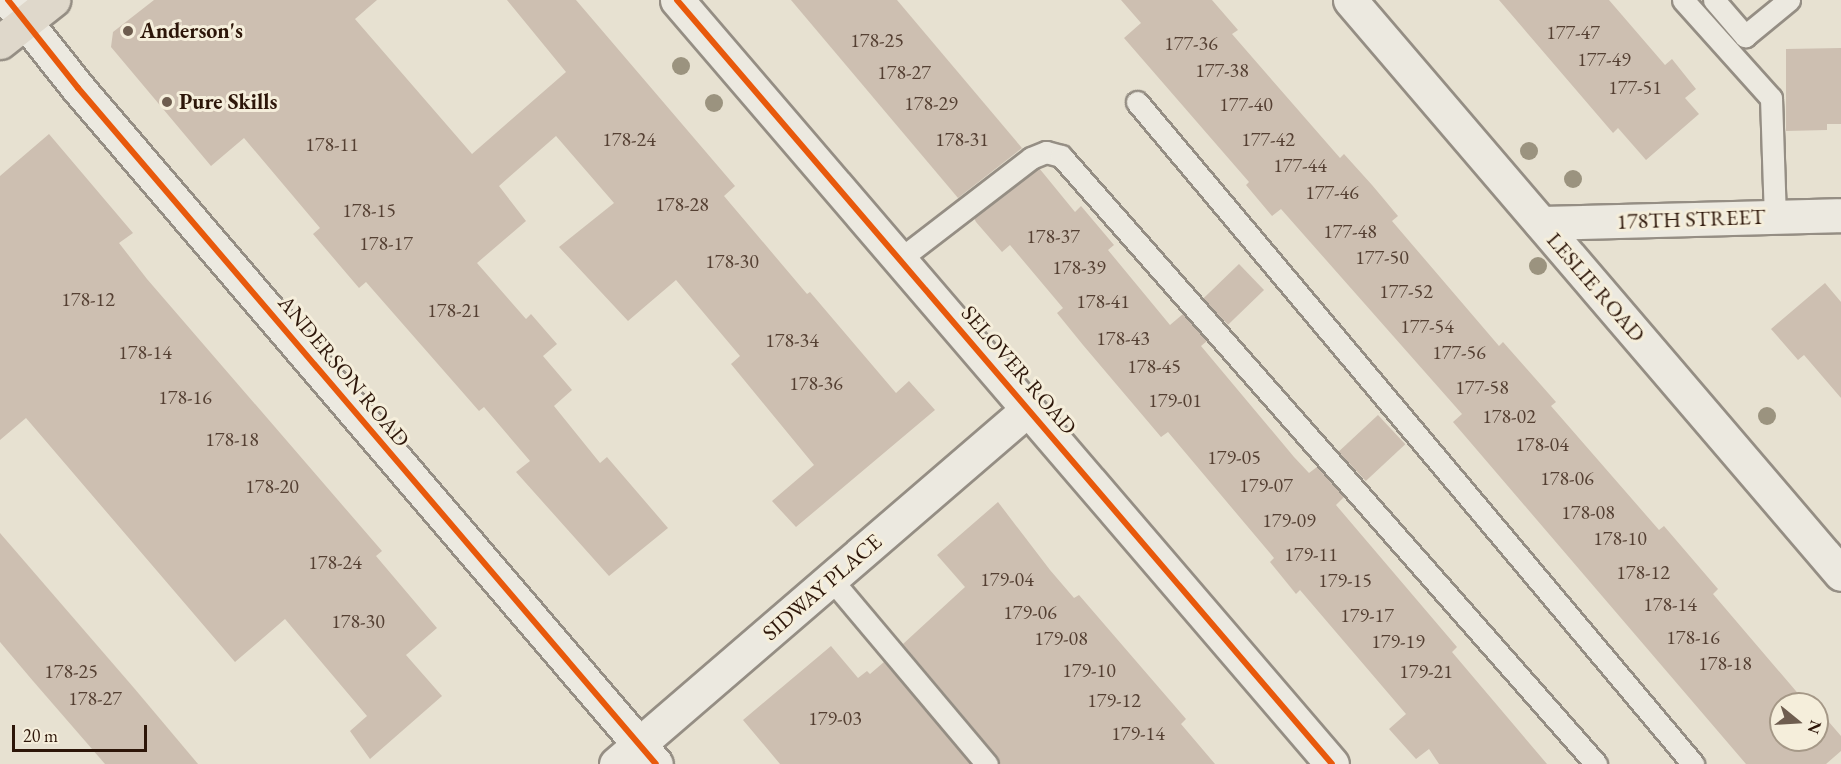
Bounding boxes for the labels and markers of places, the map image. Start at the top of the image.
place label: Anderson's [140,18,243,44]
marker: Anderson's [121,24,135,38]
place label: Pure Skills [179,89,278,115]
marker: Pure Skills [160,95,174,109]

